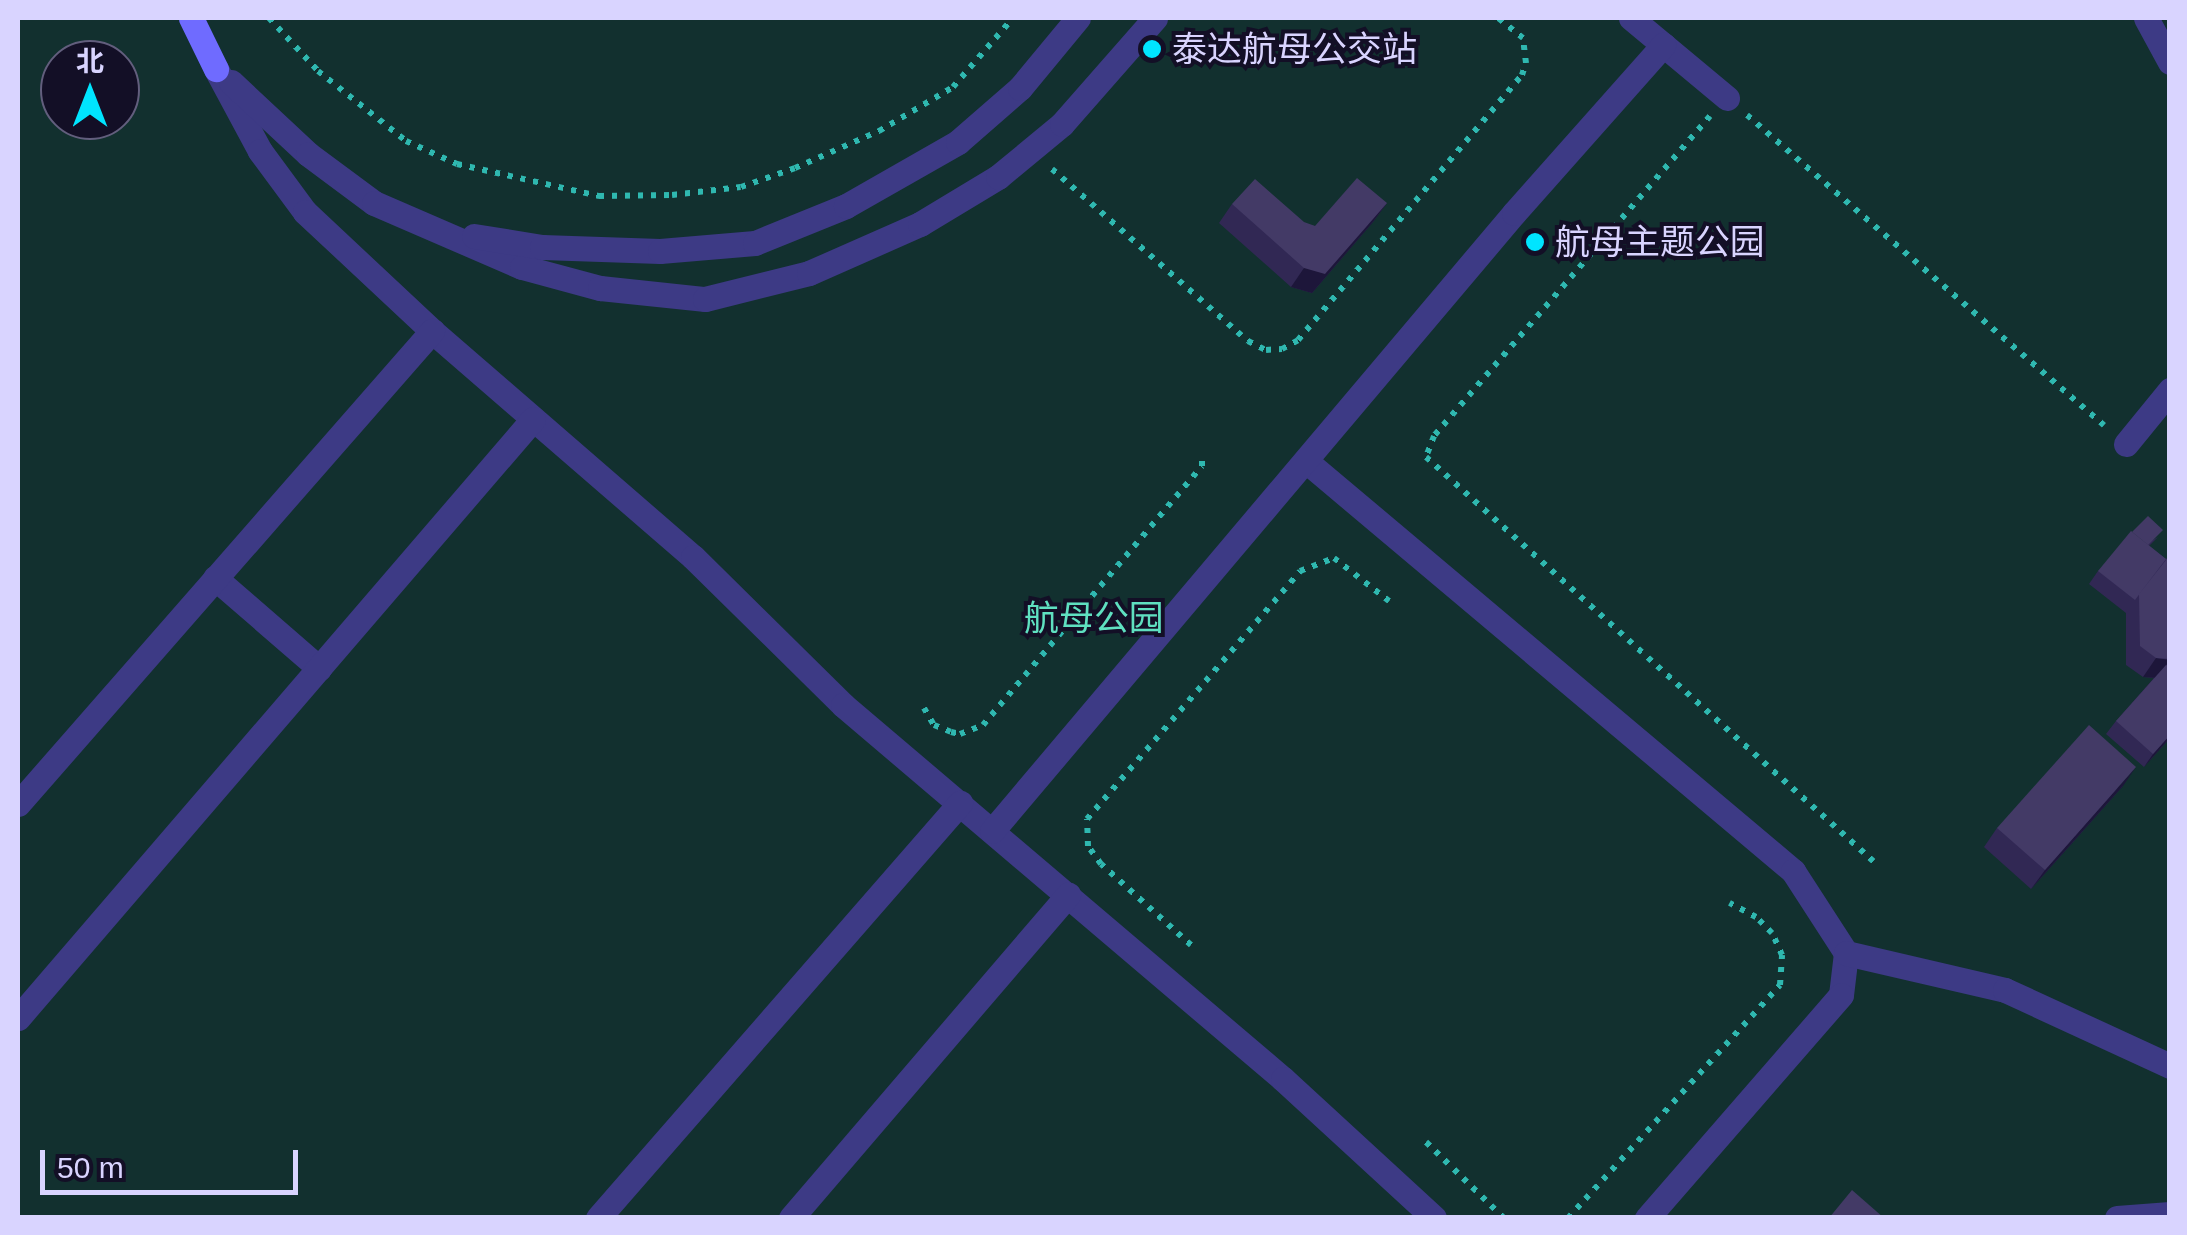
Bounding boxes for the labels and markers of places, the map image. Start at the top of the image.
place label: 泰达航母公交站 [1172,28,1417,70]
marker: 泰达航母公交站 [1141,38,1163,60]
place label: 航母主题公园 [1555,221,1765,263]
marker: 航母主题公园 [1524,231,1546,253]

